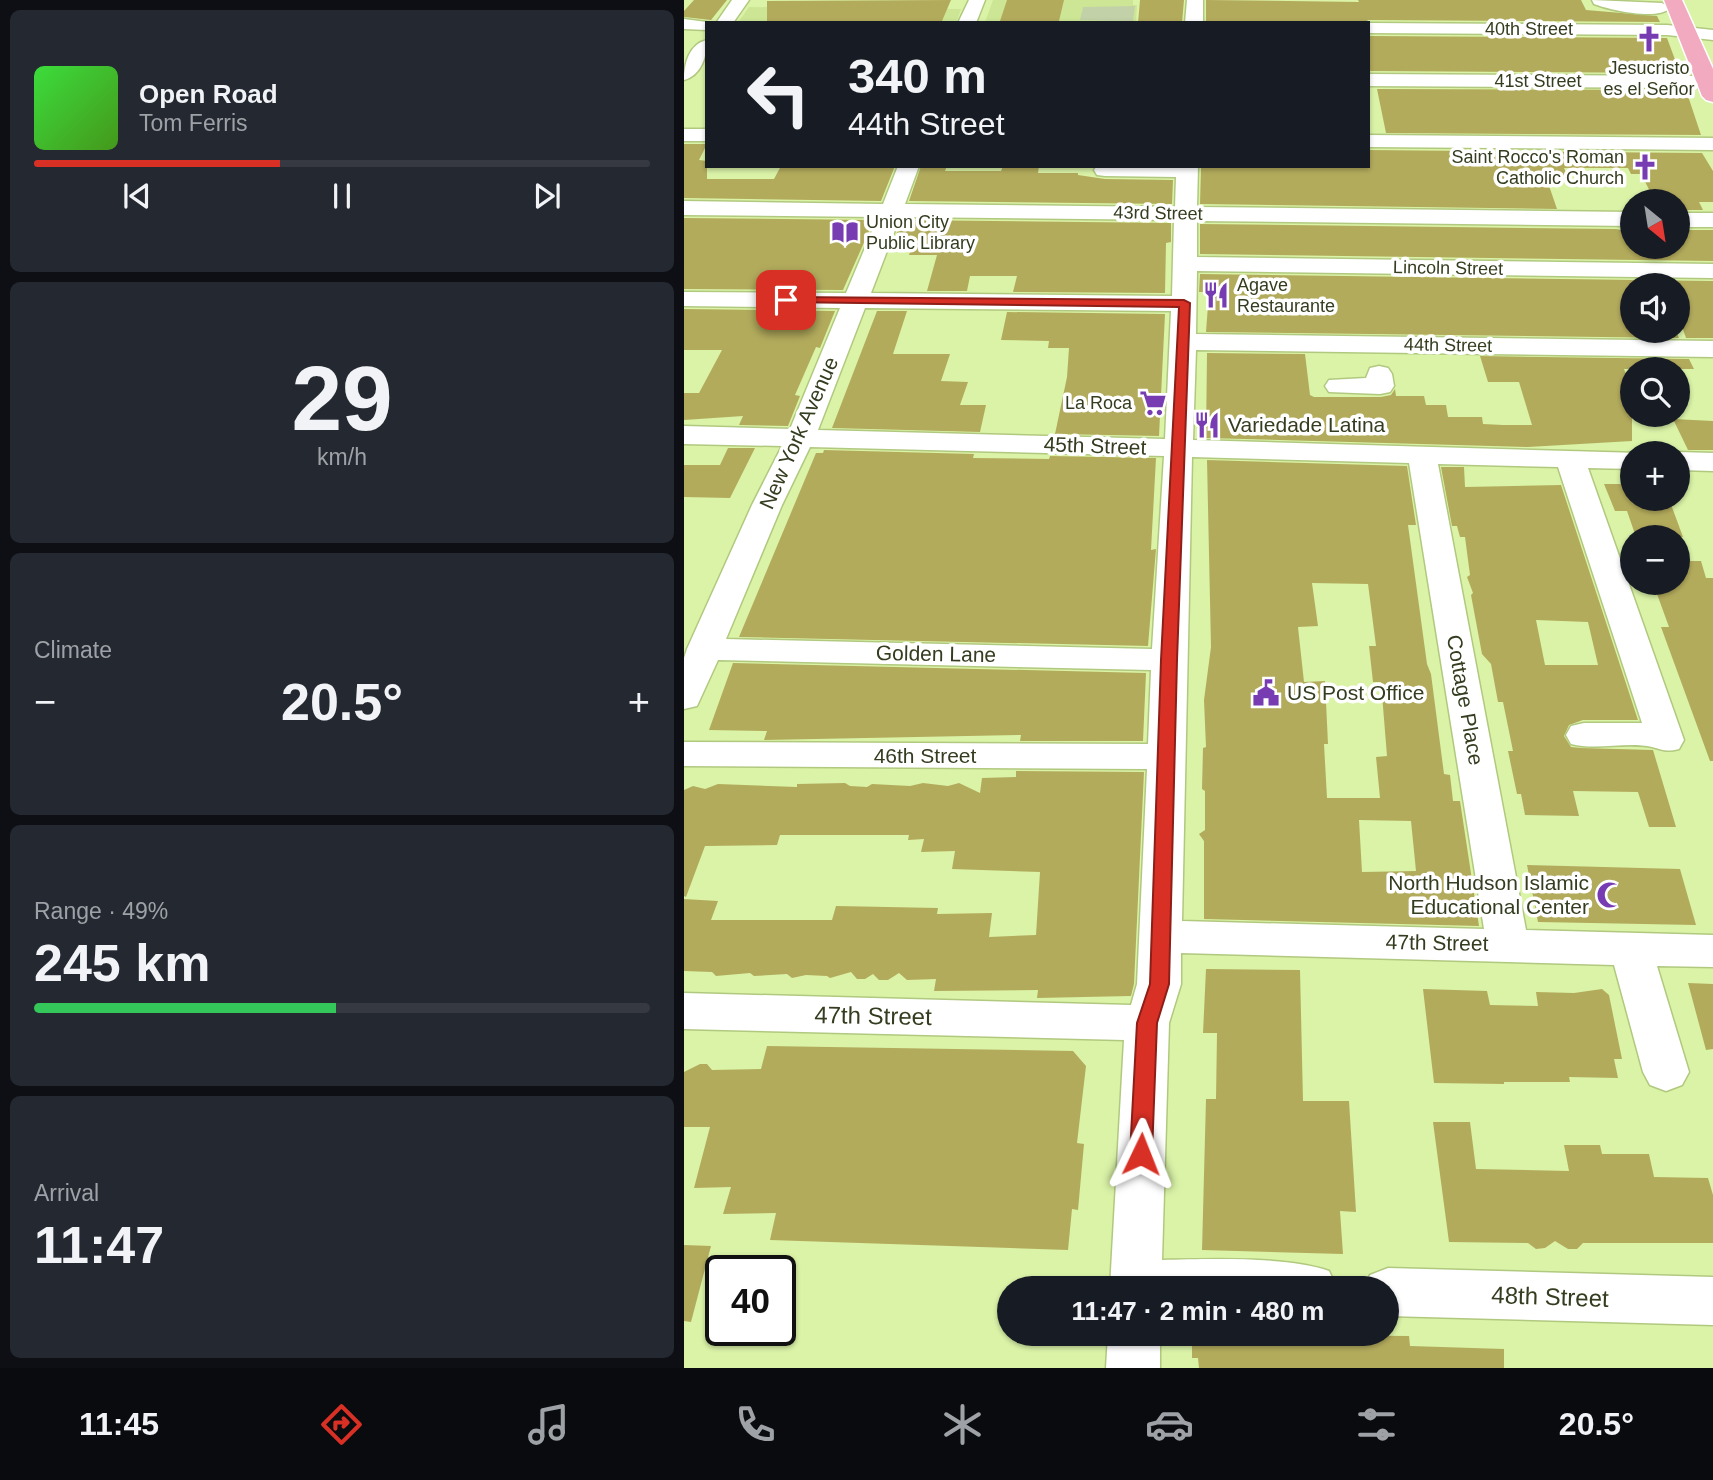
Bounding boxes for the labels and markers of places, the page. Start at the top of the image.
church icon: Jesucristo es el Señor [1634,24,1664,54]
place label: Jesucristo es el Señor [1603,58,1695,99]
place label: Saint Rocco's Roman Catholic Church [1451,147,1624,188]
church icon: Saint Rocco's Roman Catholic Church [1630,152,1660,182]
place label: Union City Public Library [866,212,975,253]
library icon: Union City Public Library [830,217,860,247]
pin [756,270,816,330]
place label: Agave Restaurante [1237,275,1335,316]
restaurant icon: Agave Restaurante [1201,280,1231,310]
supermarket icon: La Roca [1138,388,1168,418]
place label: La Roca [1065,393,1133,413]
restaurant icon: Variedade Latina [1192,410,1222,440]
place label: Variedade Latina [1228,413,1386,436]
public building icon: US Post Office [1251,678,1281,708]
place label: US Post Office [1287,681,1424,704]
place label: North Hudson Islamic Educational Center [1388,871,1589,918]
mosque icon: North Hudson Islamic Educational Center [1595,880,1625,910]

